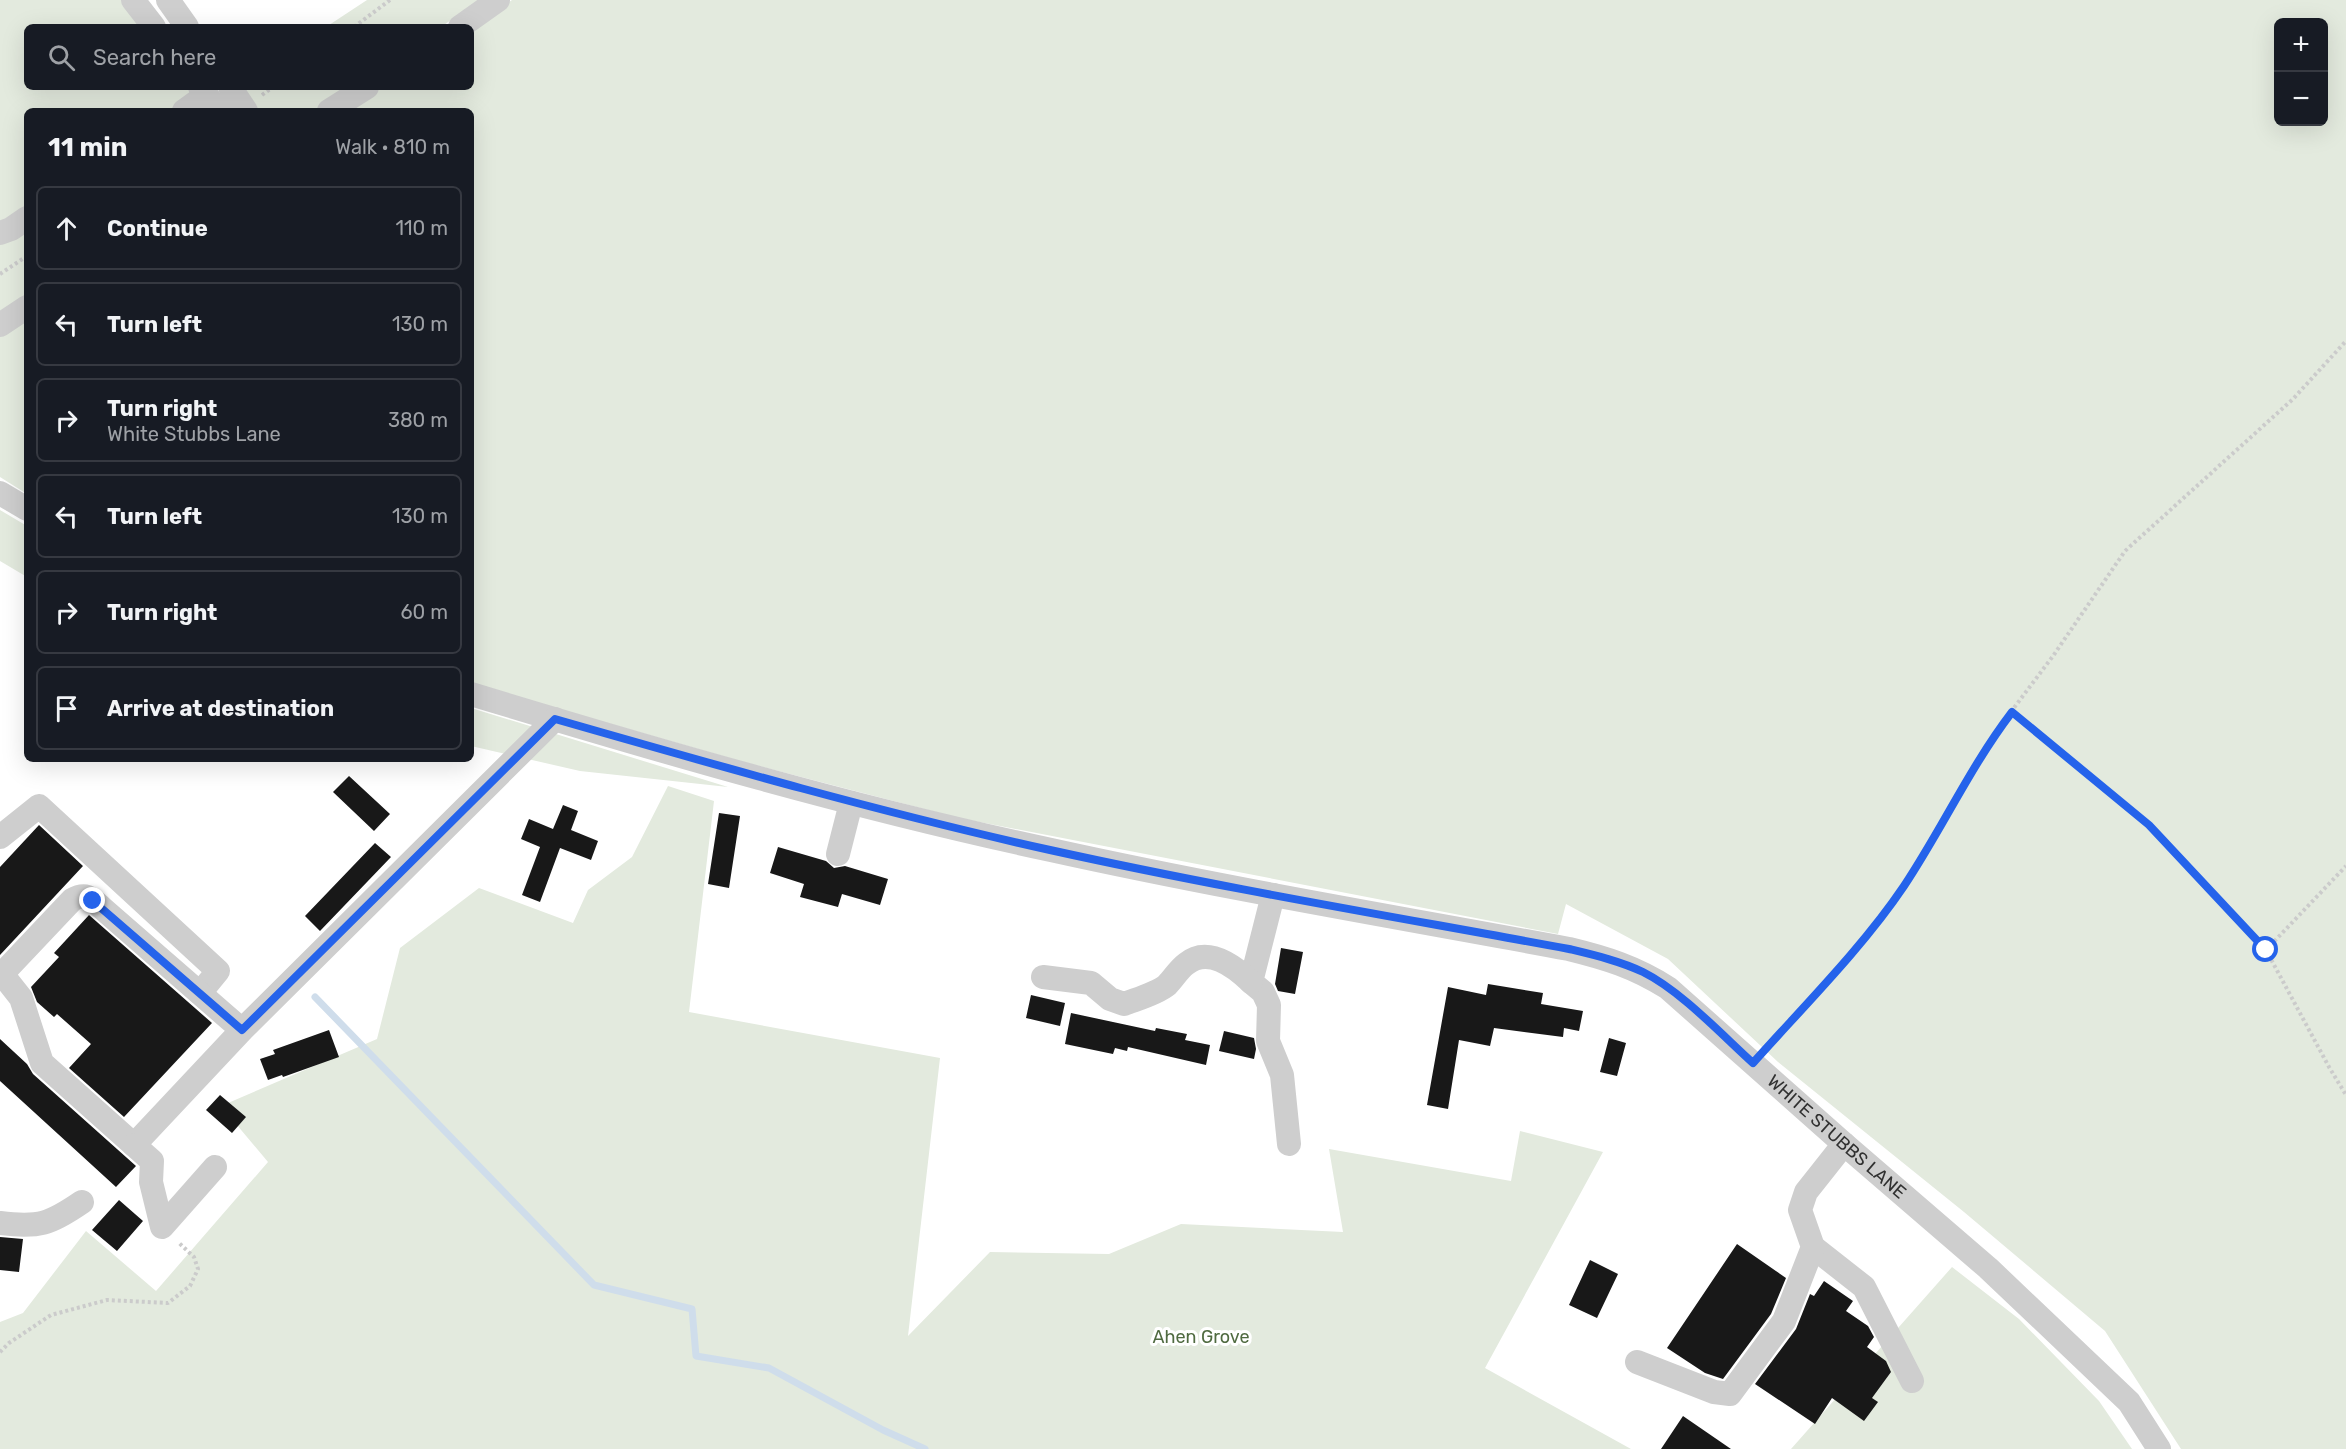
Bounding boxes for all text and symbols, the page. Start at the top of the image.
map controls [2274,18,2328,126]
button: + [2274,18,2328,72]
search box [24,24,474,90]
icon: search [45,41,78,74]
text: Search here [93,44,216,71]
button: − [2274,72,2328,126]
text: 11 min [48,132,127,163]
text: Walk · 810 m [335,135,450,159]
icon: ahead [50,212,83,245]
text: Continue [107,215,208,242]
text: 110 m [396,216,448,240]
icon: left [50,308,83,341]
text: Turn left [107,311,202,338]
text: 130 m [392,312,448,336]
text: Turn right [107,395,217,422]
icon: right [50,404,83,437]
text: 380 m [388,408,448,432]
text: White Stubbs Lane [107,422,281,446]
icon: left [50,500,83,533]
text: Turn left [107,503,202,530]
text: 130 m [392,504,448,528]
icon: right [50,596,83,629]
text: Turn right [107,599,217,626]
text: 60 m [401,600,448,624]
icon: arrive [50,692,83,725]
text: Arrive at destination [107,695,334,722]
route end [79,887,105,913]
route start [2252,936,2278,962]
street label: WHITE STUBBS LANE [1763,1070,1911,1203]
park label: Ahen Grove [1152,1326,1250,1348]

